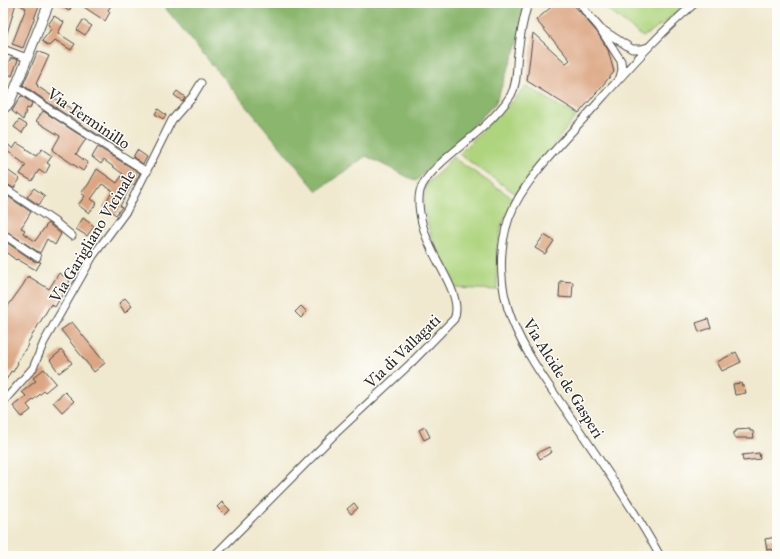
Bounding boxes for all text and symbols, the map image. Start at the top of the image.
street label: Via Terminillo [43,83,134,153]
street label: Via Garigliano Vicinale [45,166,140,307]
street label: Via di Vallagati [360,310,445,394]
street label: Via Alcide de Gasperi [519,314,608,442]

